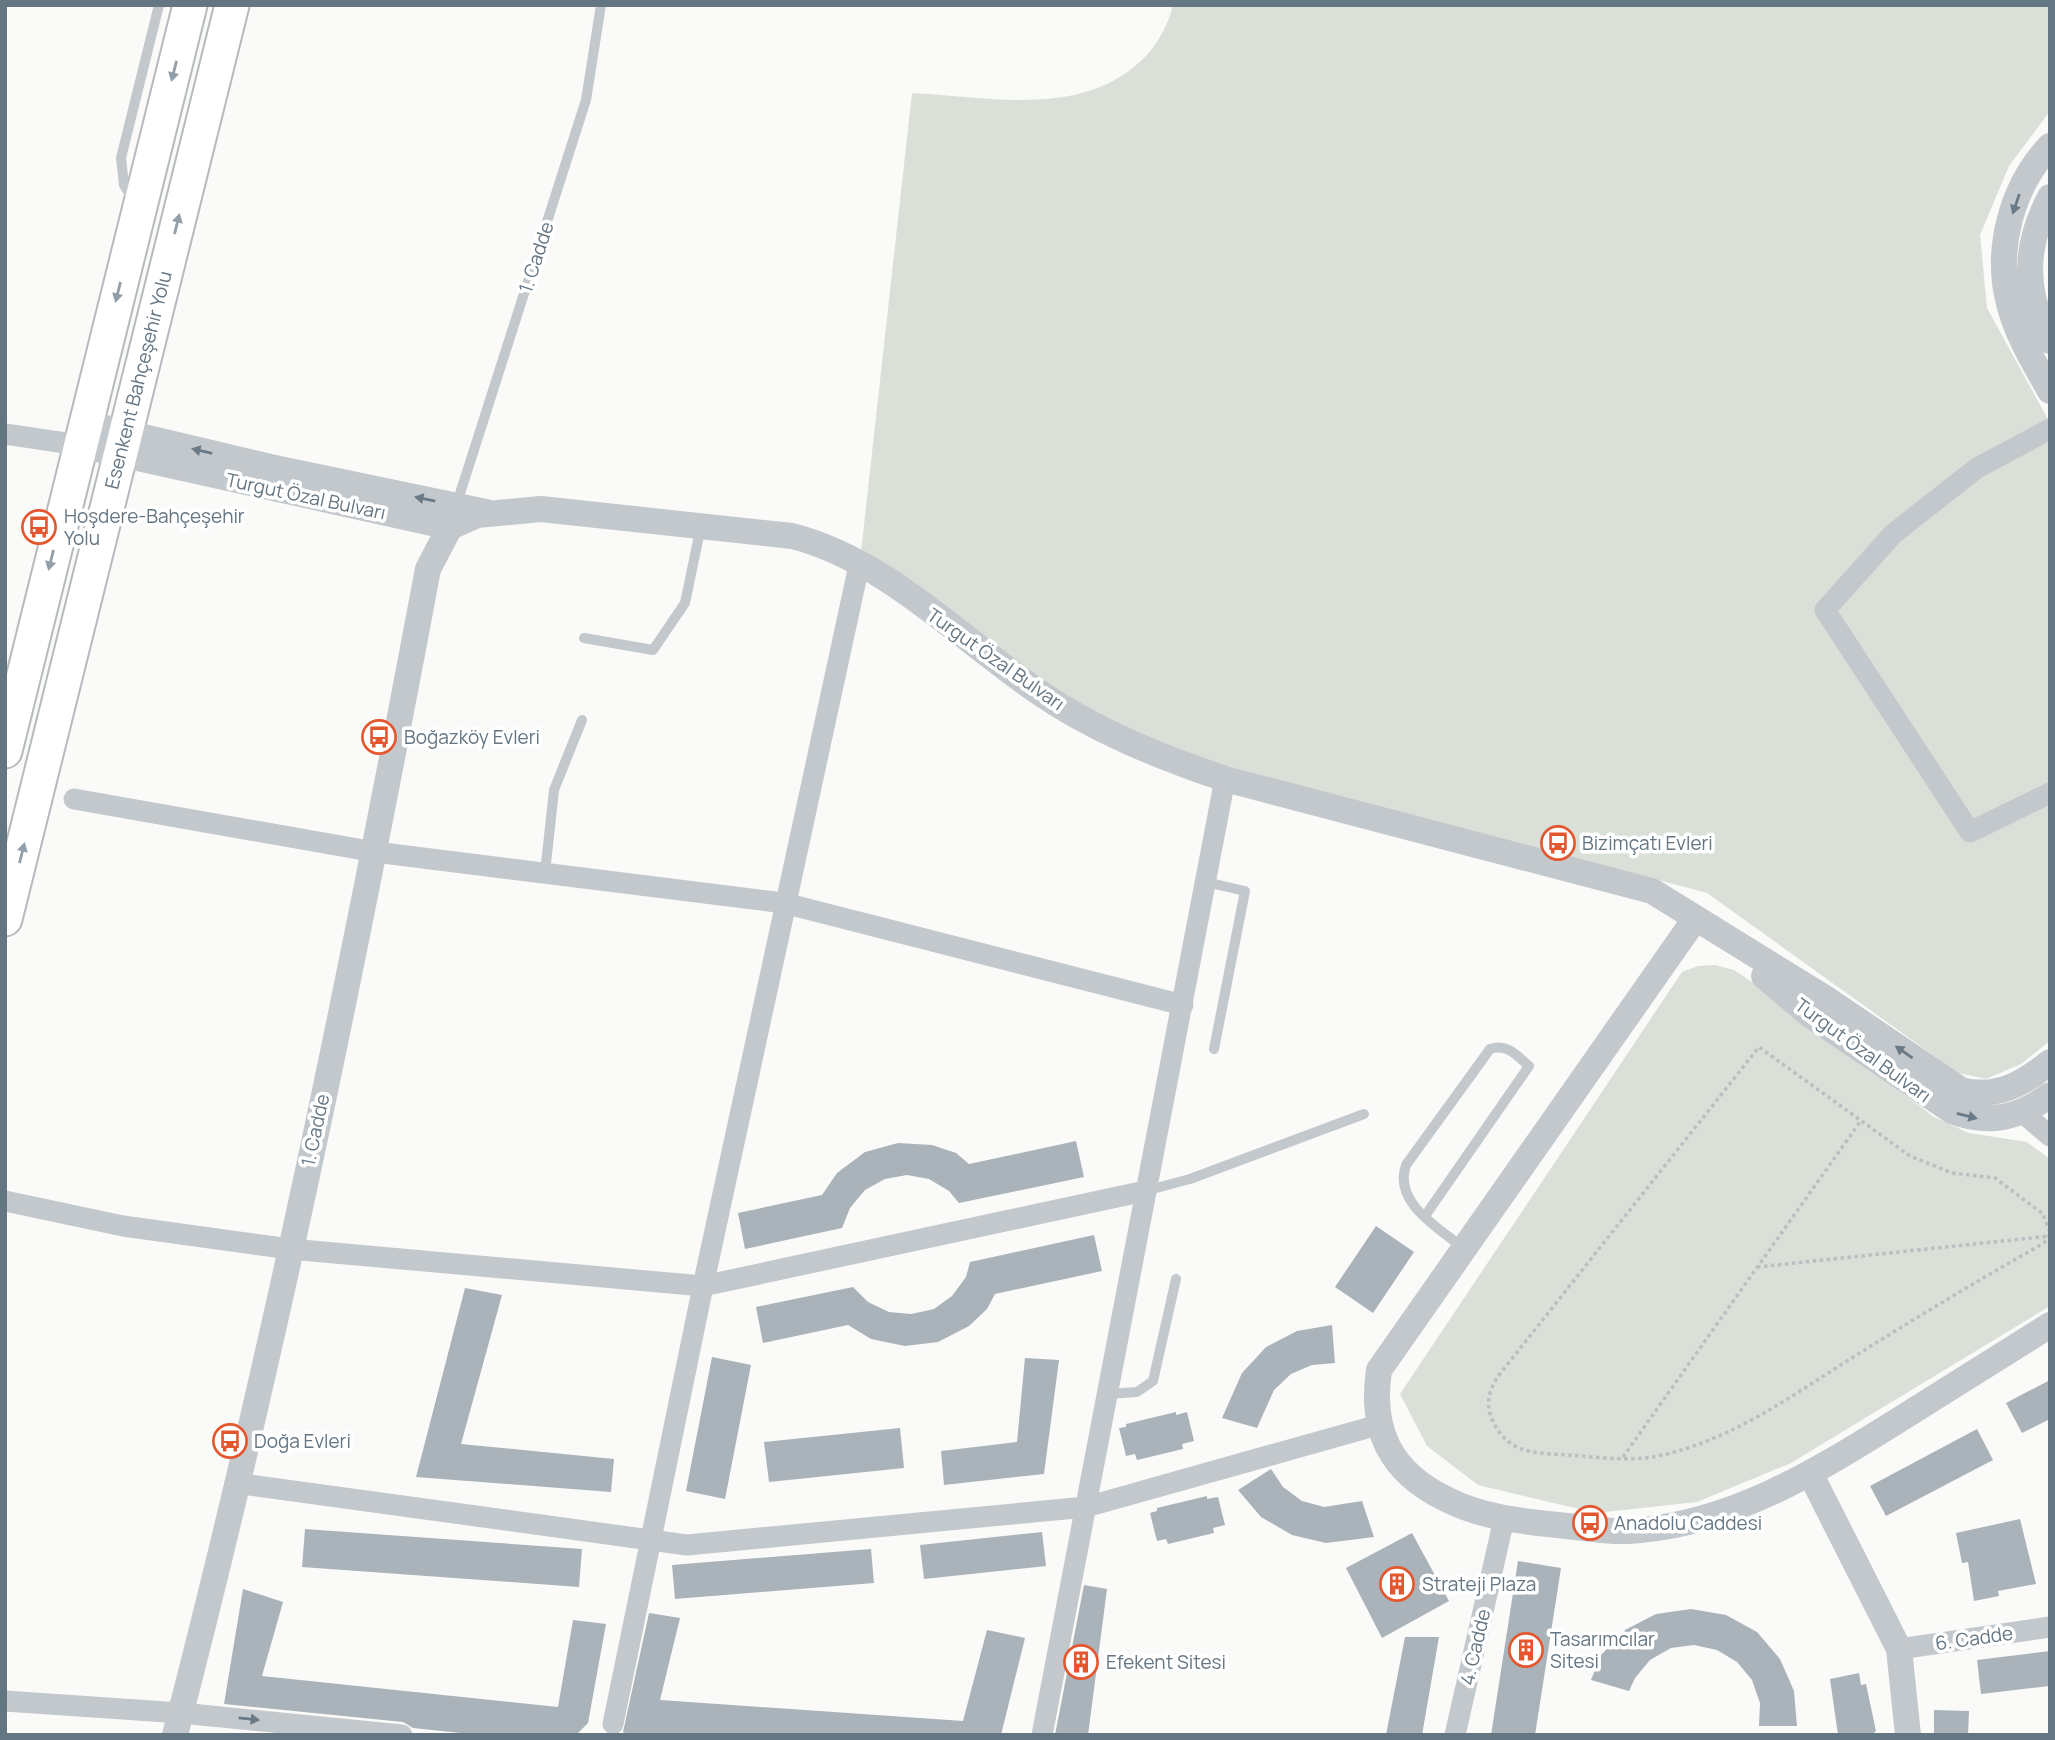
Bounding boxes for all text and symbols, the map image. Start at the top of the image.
one-way arrow [168,61,179,83]
one-way arrow [2010,193,2021,214]
one-way arrow [172,213,182,234]
street label: 1. Cadde [512,218,560,296]
street label: Esenkent Bahçeşehir Yolu [98,268,178,492]
one-way arrow [112,281,123,303]
one-way arrow [191,445,213,456]
street label: Turgut Özal Bulvarı [224,466,388,526]
one-way arrow [414,494,436,505]
place label: Hoşdere-Bahçeşehir Yolu [64,503,245,551]
bus stop icon: Hoşdere-Bahçeşehir Yolu [20,508,58,546]
one-way arrow [45,549,56,571]
street label: Turgut Özal Bulvarı [922,602,1070,716]
bus stop icon: Boğazköy Evleri [360,718,398,756]
place label: Boğazköy Evleri [404,724,540,750]
bus stop icon: Bizimçatı Evleri [1539,824,1577,862]
place label: Bizimçatı Evleri [1582,830,1713,856]
one-way arrow [17,842,28,864]
street label: Turgut Özal Bulvarı [1790,992,1936,1108]
one-way arrow [1894,1046,1914,1059]
street label: 1. Cadde [295,1092,335,1168]
one-way arrow [1957,1111,1979,1122]
bus stop icon: Doğa Evleri [211,1422,249,1460]
place label: Doğa Evleri [254,1428,351,1454]
bus stop icon: Anadolu Caddesi [1571,1504,1609,1542]
place label: Anadolu Caddesi [1614,1510,1762,1536]
building icon: Strateji Plaza [1378,1565,1416,1603]
place label: Strateji Plaza [1422,1571,1536,1597]
street label: 4. Cadde [1454,1606,1496,1688]
street label: 6. Cadde [1933,1620,2015,1656]
place label: Tasarımcılar Sitesi [1550,1626,1655,1674]
building icon: Tasarımcılar Sitesi [1507,1631,1545,1669]
building icon: Efekent Sitesi [1062,1643,1100,1681]
place label: Efekent Sitesi [1106,1649,1226,1675]
one-way arrow [238,1714,260,1725]

